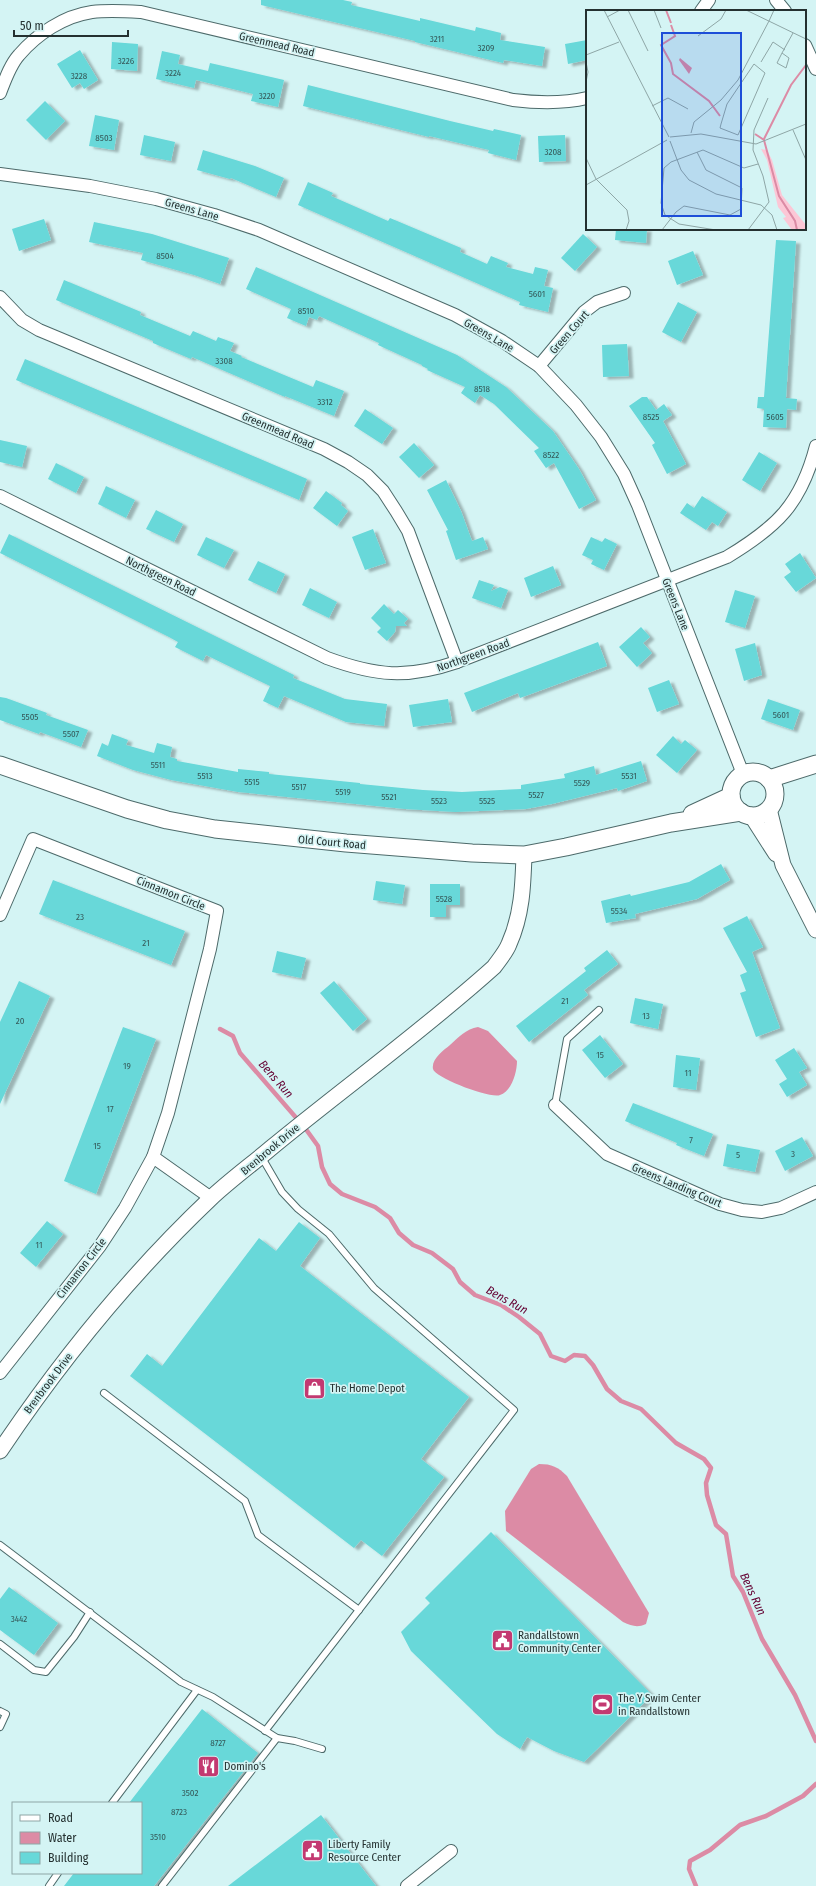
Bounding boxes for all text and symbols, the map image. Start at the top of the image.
inset map [586,10,806,230]
scale bar [14,12,128,38]
text: 50 m [20,19,44,33]
street label: Greenmead Road [238,29,316,59]
house number: 3211 [430,34,444,44]
house number: 3209 [478,43,494,53]
house number: 3226 [118,56,135,66]
house number: 3224 [165,68,182,78]
house number: 3228 [71,71,88,81]
house number: 3220 [259,91,276,101]
house number: 8503 [95,133,113,143]
house number: 3208 [544,147,562,157]
street label: Greens Lane [164,196,220,223]
house number: 8504 [156,251,174,261]
house number: 5601 [529,289,545,299]
house number: 8510 [298,306,315,316]
street label: Green Court [547,308,592,357]
street label: Greens Lane [462,316,516,355]
house number: 3308 [215,356,233,366]
house number: 8518 [474,384,491,394]
house number: 3312 [317,397,333,407]
street label: Greenmead Road [240,409,316,451]
house number: 8525 [643,412,659,422]
house number: 5605 [766,412,784,422]
house number: 8522 [543,450,559,460]
street label: Northgreen Road [124,554,198,599]
street label: Greens Lane [659,576,692,632]
street label: Northgreen Road [435,636,511,675]
house number: 5601 [773,710,789,720]
house number: 5505 [21,712,39,722]
house number: 5507 [63,729,80,739]
house number: 5511 [151,760,165,770]
house number: 5513 [197,771,213,781]
house number: 5531 [621,771,637,781]
house number: 5515 [244,777,260,787]
house number: 5529 [574,778,590,788]
house number: 5517 [292,782,307,792]
house number: 5519 [335,787,351,797]
house number: 5527 [528,790,544,800]
house number: 5521 [381,792,397,802]
house number: 5523 [431,796,447,806]
house number: 5525 [479,796,495,806]
street label: Old Court Road [298,833,366,852]
street label: Cinnamon Circle [135,874,207,913]
house number: 5528 [436,894,453,904]
house number: 5534 [611,906,628,916]
house number: 23 [76,912,84,922]
house number: 21 [142,938,150,948]
house number: 21 [561,996,569,1006]
house number: 13 [642,1011,650,1021]
house number: 20 [16,1016,25,1026]
house number: 15 [596,1050,604,1060]
water label: Bens Run [256,1057,296,1101]
house number: 19 [123,1061,131,1071]
house number: 11 [685,1068,691,1078]
house number: 17 [106,1104,114,1114]
street label: Brenbrook Drive [238,1121,302,1178]
house number: 7 [689,1135,693,1145]
house number: 15 [93,1141,101,1151]
house number: 3 [791,1149,795,1159]
house number: 5 [736,1150,740,1160]
street label: Greens Landing Court [630,1161,724,1210]
street label: Cinnamon Circle [54,1236,109,1301]
house number: 11 [36,1240,42,1250]
water label: Bens Run [484,1283,530,1317]
street label: Brenbrook Drive [21,1350,75,1416]
shop icon: The Home Depot [301,1375,327,1401]
place label: The Home Depot [330,1382,405,1395]
water label: Bens Run [737,1570,769,1618]
house number: 3442 [11,1614,27,1624]
public building icon: Randallstown Community Center [489,1628,515,1654]
place label: Randallstown Community Center [518,1629,601,1655]
sports icon: The Y Swim Center in Randallstown [589,1691,615,1717]
place label: The Y Swim Center in Randallstown [618,1692,701,1718]
house number: 8727 [210,1738,226,1748]
restaurant icon: Domino's [195,1753,221,1779]
place label: Domino's [224,1760,266,1773]
house number: 3502 [182,1788,198,1798]
legend [12,1802,142,1874]
house number: 8723 [171,1807,187,1817]
text: Road [48,1811,73,1825]
text: Water [48,1831,77,1845]
house number: 3510 [150,1832,166,1842]
public building icon: Liberty Family Resource Center [299,1837,325,1863]
place label: Liberty Family Resource Center [328,1838,401,1864]
text: Building [48,1851,89,1865]

